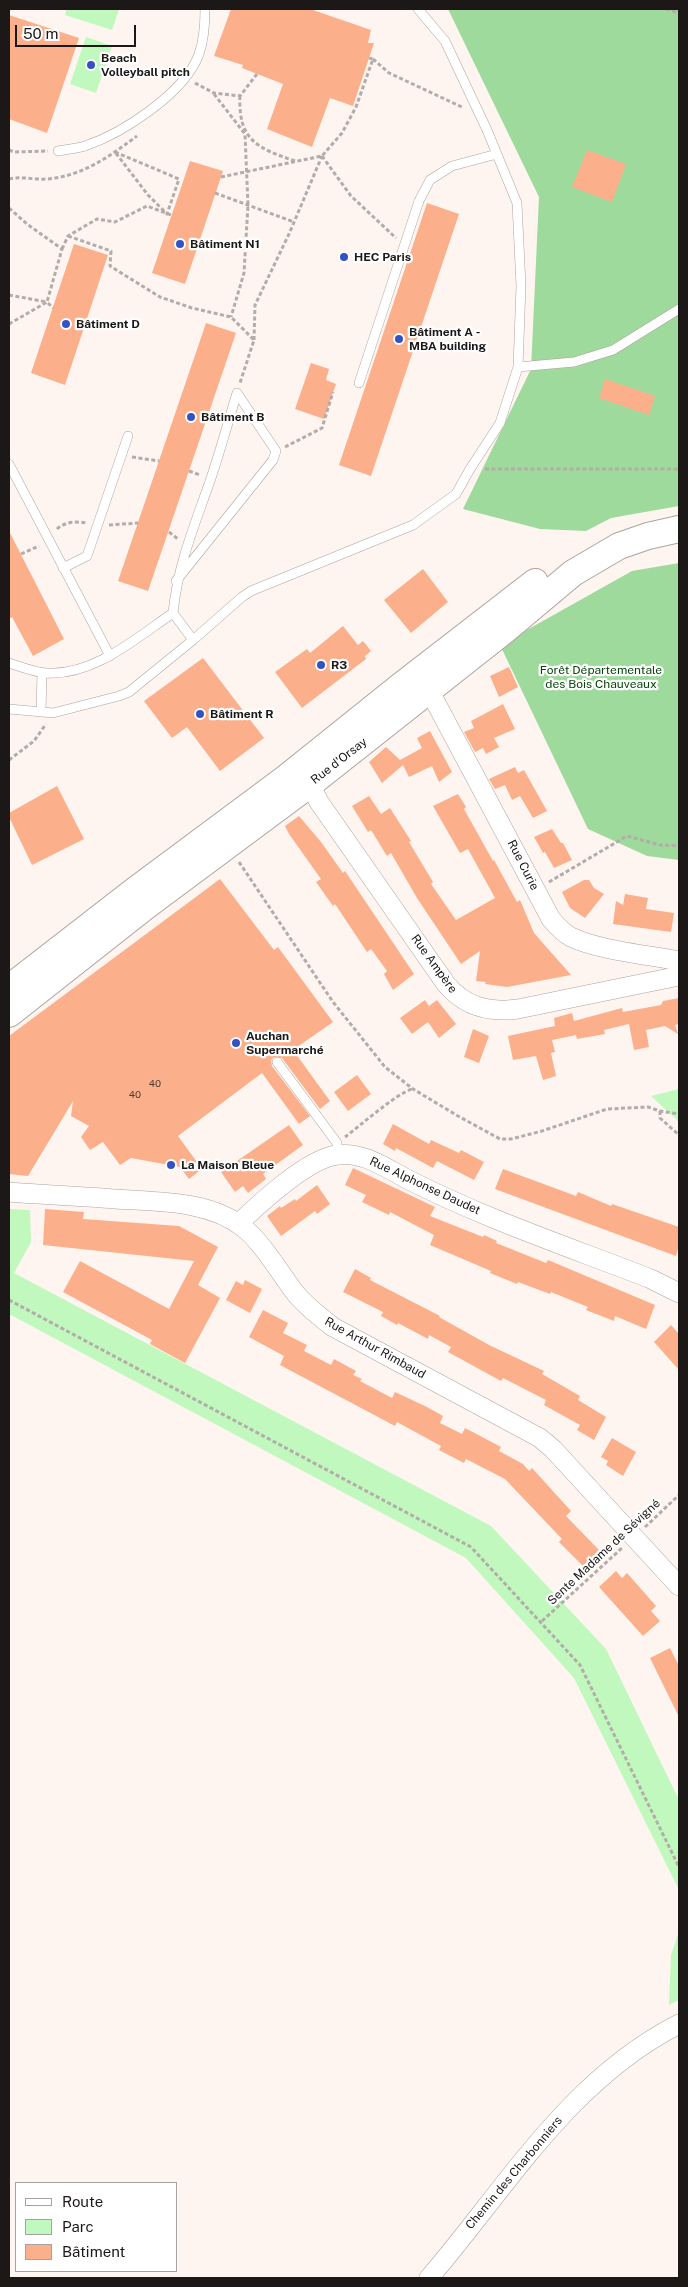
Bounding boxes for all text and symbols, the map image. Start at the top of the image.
scale bar [18,15,139,47]
text: 50 m [23,25,58,42]
place label: Beach Volleyball pitch [101,51,190,79]
marker: Beach Volleyball pitch [85,59,97,71]
place label: Bâtiment N1 [190,237,260,251]
marker: Bâtiment N1 [174,238,186,250]
place label: HEC Paris [354,250,411,264]
marker: HEC Paris [338,251,350,263]
place label: Bâtiment D [76,317,140,331]
marker: Bâtiment D [60,318,72,330]
place label: Bâtiment A - MBA building [409,325,486,353]
marker: Bâtiment A - MBA building [393,333,405,345]
place label: Bâtiment B [201,410,265,424]
marker: Bâtiment B [185,411,197,423]
place label: R3 [331,658,347,672]
marker: R3 [315,659,327,671]
park label: Forêt Départementale des Bois Chauveaux [540,663,662,691]
place label: Bâtiment R [210,707,274,721]
marker: Bâtiment R [194,708,206,720]
street label: Rue d'Orsay [308,735,370,787]
street label: Rue Curie [504,837,542,893]
street label: Rue Ampère [408,932,460,996]
place label: Auchan Supermarché [246,1029,324,1057]
marker: Auchan Supermarché [230,1037,242,1049]
house number: 40 [149,1078,161,1090]
house number: 40 [129,1089,141,1101]
street label: Rue Alphonse Daudet [367,1154,483,1218]
place label: La Maison Bleue [181,1158,274,1172]
marker: La Maison Bleue [165,1159,177,1171]
street label: Rue Arthur Rimbaud [322,1314,428,1382]
street label: Sente Madame de Sévigné [545,1496,663,1608]
street label: Chemin des Charbonniers [463,2114,565,2232]
legend [15,2182,178,2272]
text: Route [62,2193,103,2210]
text: Parc [62,2218,94,2235]
text: Bâtiment [62,2243,125,2260]

